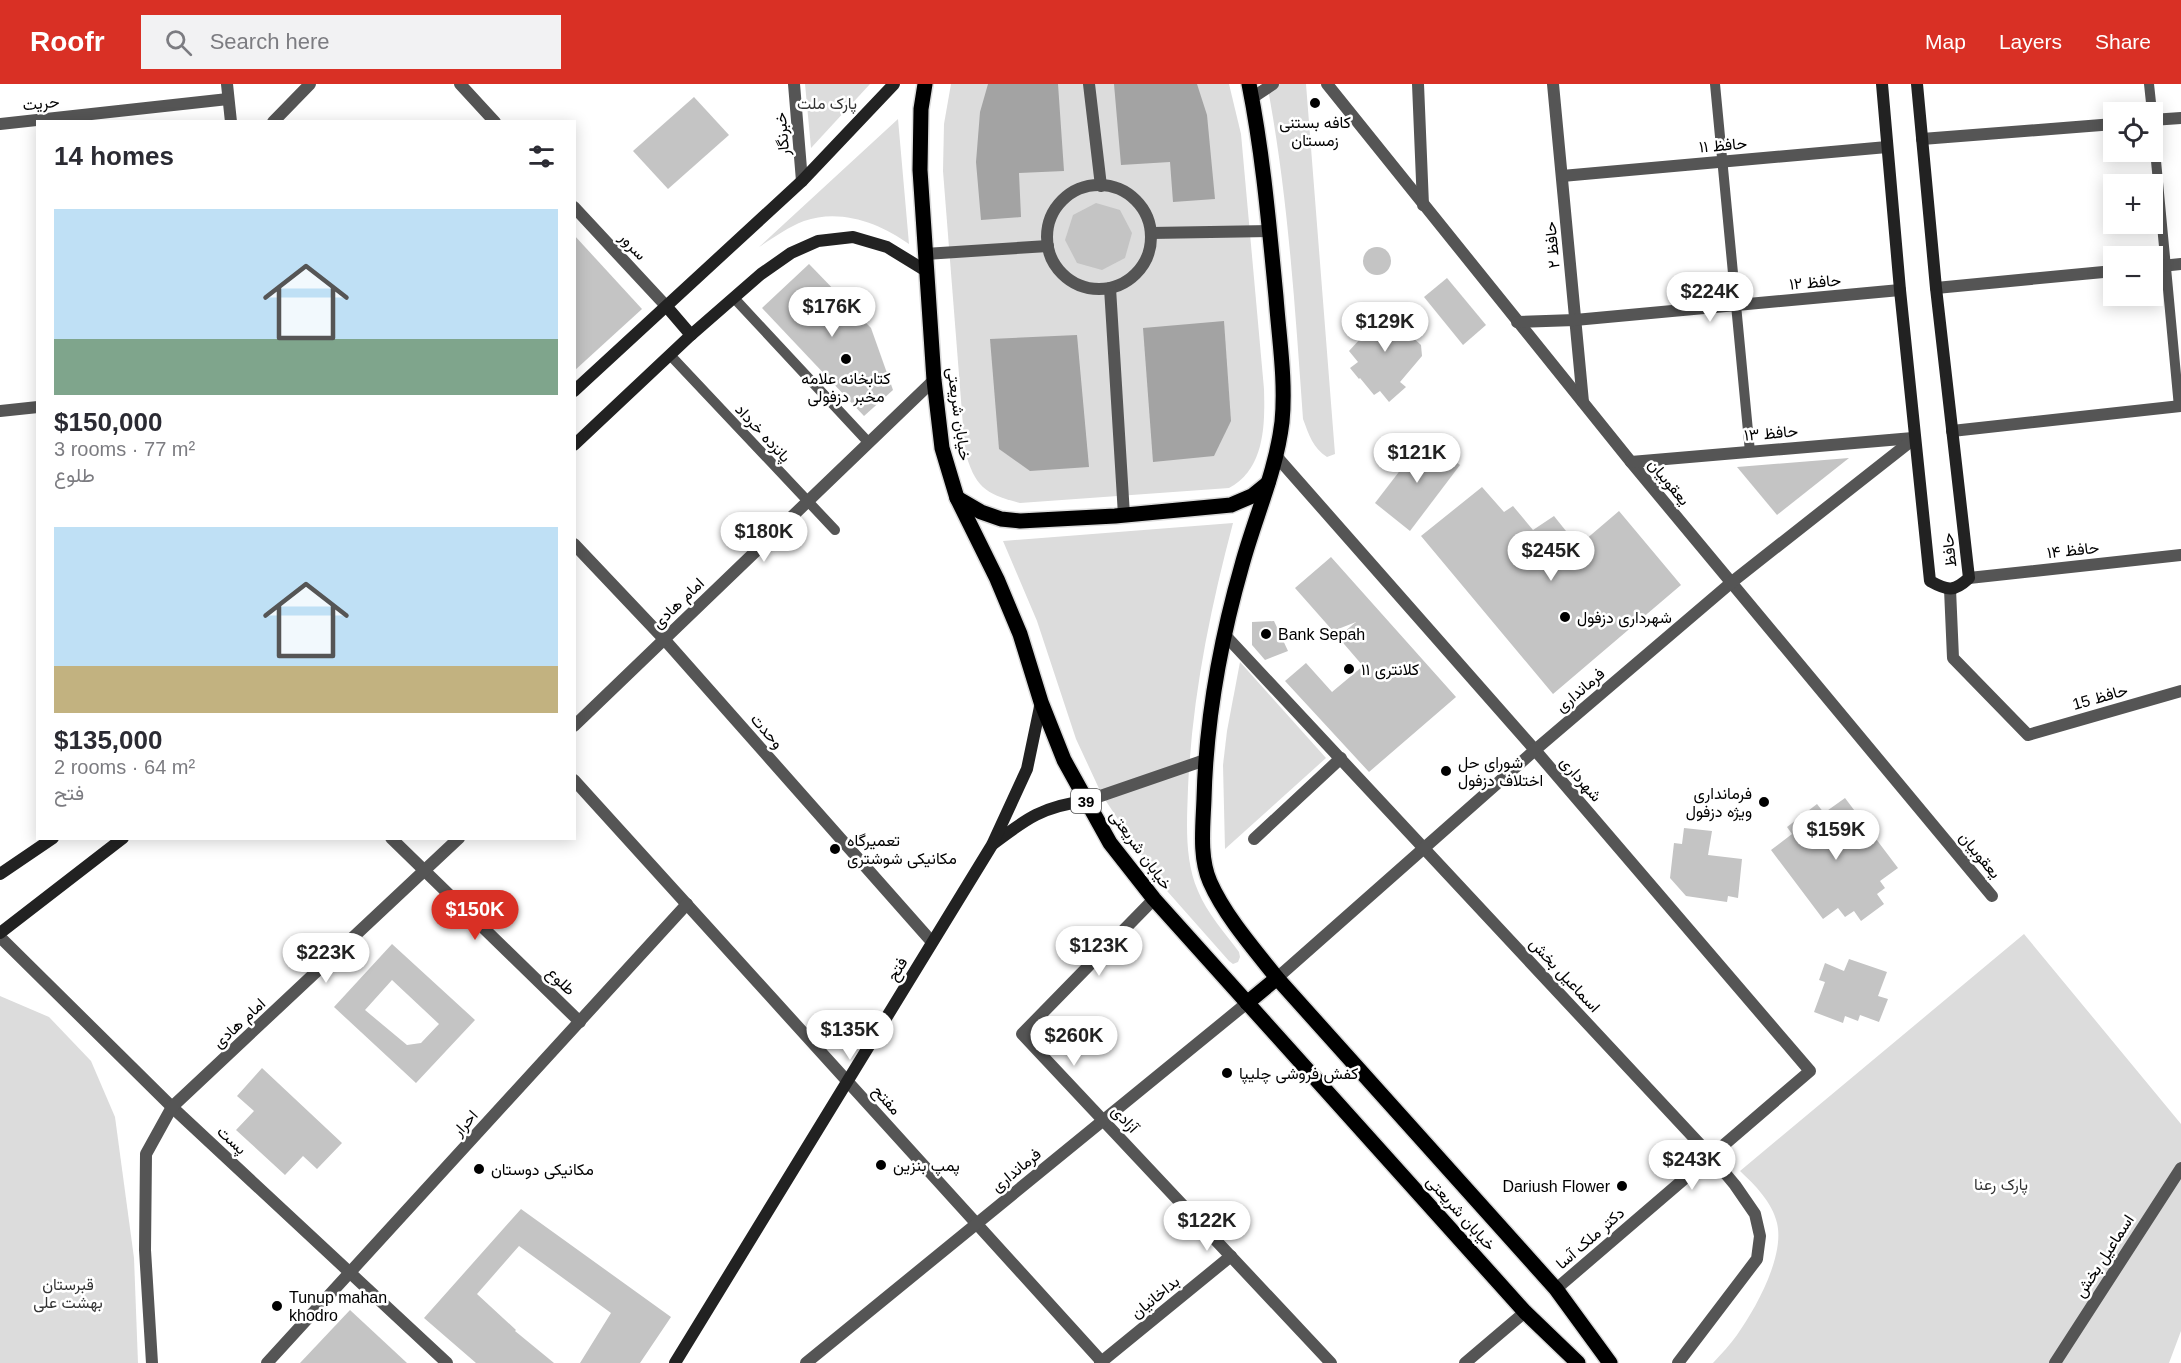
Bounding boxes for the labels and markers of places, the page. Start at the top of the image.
marker: کافه بستنی زمستان [1308,96,1322,110]
place label: کافه بستنی زمستان [1279,114,1351,151]
pin: $224K [1668,272,1752,323]
pin: $176K [790,287,874,338]
pin: $129K [1343,302,1427,353]
marker: کتابخانه علامه مخبر دزفولی [839,352,853,366]
place label: کتابخانه علامه مخبر دزفولی [801,370,891,407]
pin: $121K [1375,433,1459,484]
pin: $180K [722,512,806,563]
pin: $245K [1509,531,1593,582]
place label: شهرداری دزفول [1577,609,1672,628]
marker: شهرداری دزفول [1558,610,1572,624]
place label: Bank Sepah [1278,626,1365,643]
marker: Bank Sepah [1259,627,1273,641]
place label: کلانتری ۱۱ [1361,661,1419,680]
marker: کلانتری ۱۱ [1342,662,1356,676]
place label: شورای حل اختلاف دزفول [1458,754,1543,791]
marker: شورای حل اختلاف دزفول [1439,764,1453,778]
place label: فرمانداری ویژه دزفول [1686,785,1752,822]
marker: فرمانداری ویژه دزفول [1757,795,1771,809]
pin: $159K [1794,810,1878,861]
place label: تعمیرگاه مکانیکی شوشتری [847,832,957,869]
marker: تعمیرگاه مکانیکی شوشتری [828,842,842,856]
pin: $150K [433,890,517,941]
pin: $123K [1057,926,1141,977]
pin: $223K [284,933,368,984]
pin: $135K [808,1010,892,1061]
pin: $260K [1032,1016,1116,1067]
place label: کفش فروشی چلیپا [1239,1065,1358,1085]
marker: کفش فروشی چلیپا [1220,1066,1234,1080]
pin: $243K [1650,1140,1734,1191]
place label: پمپ بنزین [893,1157,960,1177]
marker: پمپ بنزین [874,1158,888,1172]
place label: مکانیکی دوستان [491,1161,594,1180]
marker: مکانیکی دوستان [472,1162,486,1176]
place label: Dariush Flower [1502,1178,1611,1195]
marker: Dariush Flower [1615,1179,1629,1193]
pin: $122K [1165,1201,1249,1252]
place label: Tunup mahan khodro [289,1289,387,1324]
marker: Tunup mahan khodro [270,1299,284,1313]

